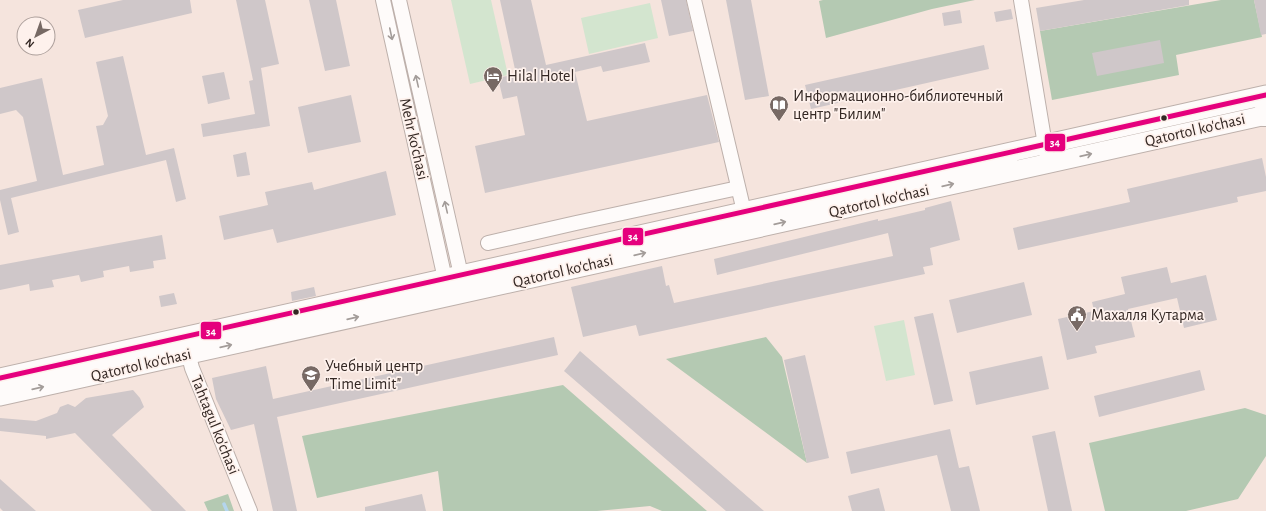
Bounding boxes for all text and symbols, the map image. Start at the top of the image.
north arrow [16,16,56,56]
one-way arrow [387,27,395,40]
text: N [23,37,36,50]
hotel icon: Hilal Hotel [482,65,504,93]
place label: Hilal Hotel [507,68,574,84]
one-way arrow [413,74,421,87]
place label: Информационно-библиотечный центр "Билим" [793,88,1003,122]
library icon: Информационно-библиотечный центр "Билим" [768,94,790,122]
street label: Mehr ko'chasi [397,97,431,181]
street label: Qatortol ko'chasi [1143,111,1247,150]
unlabelled marker [1159,113,1169,123]
line badge: 34 [1044,133,1066,152]
text: 34 [1050,137,1061,148]
one-way arrow [1079,150,1092,158]
one-way arrow [941,181,954,189]
street label: Qatortol ko'chasi [827,182,931,221]
one-way arrow [441,201,449,214]
one-way arrow [774,218,787,226]
line badge: 34 [622,227,644,246]
text: 34 [628,231,639,242]
one-way arrow [633,250,646,257]
street label: Qatortol ko'chasi [511,252,615,291]
public building icon: Махалля Кутарма [1066,304,1088,332]
unlabelled marker [291,307,301,317]
place label: Махалля Кутарма [1091,307,1204,324]
one-way arrow [346,313,359,321]
line badge: 34 [200,321,222,340]
text: 34 [206,326,217,337]
one-way arrow [219,341,232,349]
street label: Qatortol ko'chasi [89,346,193,385]
place label: Учебный центр "Time Limit" [325,358,423,392]
school or university icon: Учебный центр "Time Limit" [300,364,322,392]
street label: Tahtagul ko'chasi [188,373,242,477]
one-way arrow [31,383,44,391]

